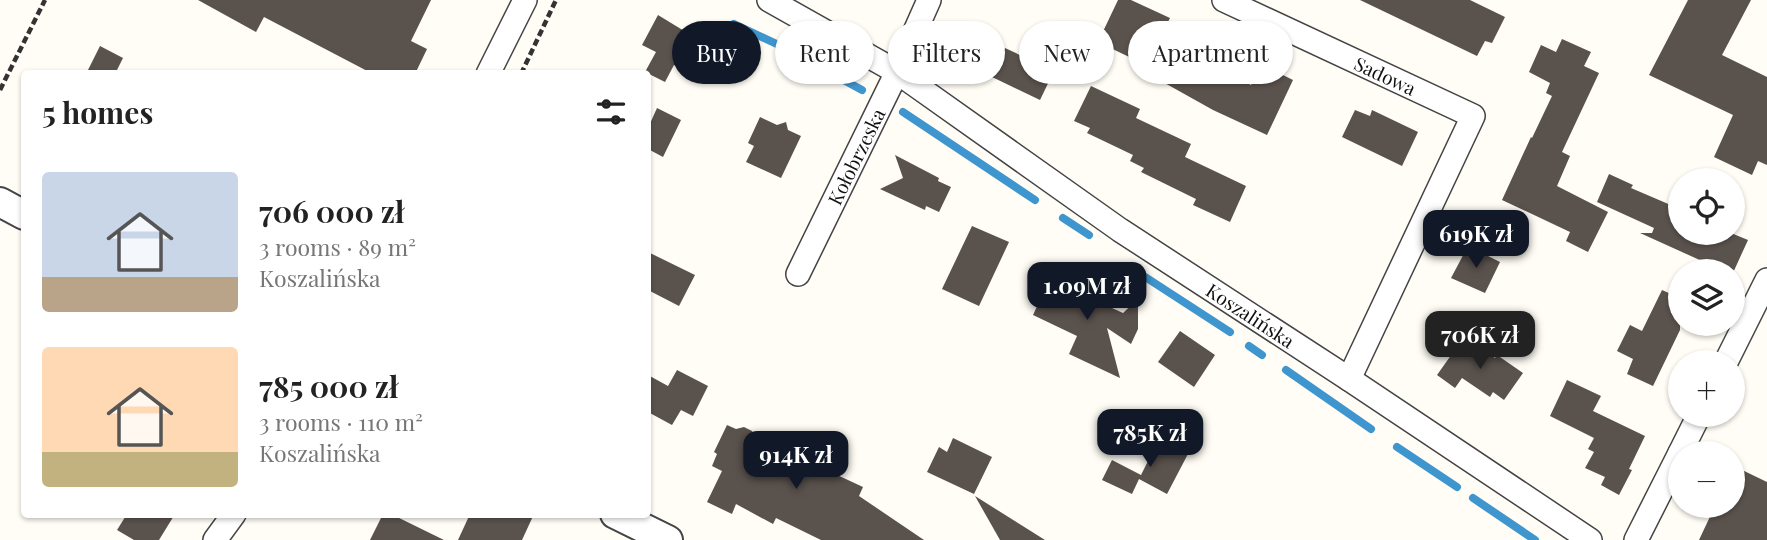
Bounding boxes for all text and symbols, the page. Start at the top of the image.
chip: Buy [672,21,761,84]
chip: Rent [775,21,874,84]
chip: Filters [888,21,1005,84]
chip: New [1019,21,1114,84]
chip: Apartment [1128,21,1293,84]
street label: Sadowa [1350,50,1421,101]
text: 5 homes [42,92,153,132]
icon: filters [592,93,630,131]
street label: Kołobrzeska [821,103,891,209]
map controls [1668,168,1745,518]
button: locate [1668,168,1745,245]
text: 706 000 zł [259,191,404,231]
icon: home [98,200,182,284]
pin: 619K zł [1411,210,1541,270]
text: 619K zł [1439,217,1513,248]
text: 3 rooms · 89 m² [259,231,416,262]
button: layers [1668,259,1745,336]
text: Koszalińska [259,262,381,293]
pin: 1.09M zł [1015,262,1159,322]
text: 1.09M zł [1043,269,1131,300]
street label: Koszalińska [1201,277,1300,354]
pin: 706K zł [1415,312,1545,371]
text: 706K zł [1441,318,1519,349]
button: + [1668,350,1745,427]
text: 785 000 zł [259,366,398,406]
icon: home [98,375,182,459]
text: 3 rooms · 110 m² [259,406,423,437]
pin: 785K zł [1085,410,1215,469]
text: 785K zł [1113,416,1187,447]
pin: 914K zł [731,432,861,491]
text: Koszalińska [259,437,381,468]
text: 914K zł [759,438,833,469]
button: − [1668,441,1745,518]

